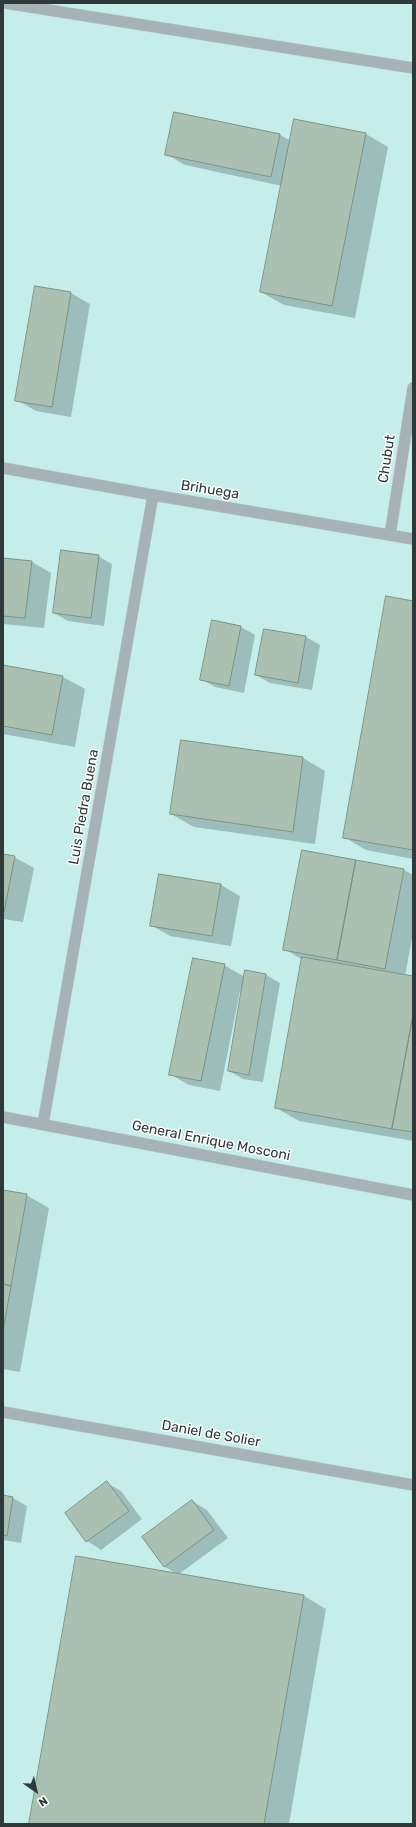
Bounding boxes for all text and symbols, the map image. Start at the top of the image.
street label: Chubut [375,434,399,484]
street label: Brihuega [180,477,240,503]
street label: Luis Piedra Buena [66,748,102,866]
street label: General Enrique Mosconi [130,1117,292,1165]
street label: Daniel de Solier [160,1417,262,1451]
north arrow [16,1771,56,1811]
text: N [36,1794,50,1809]

